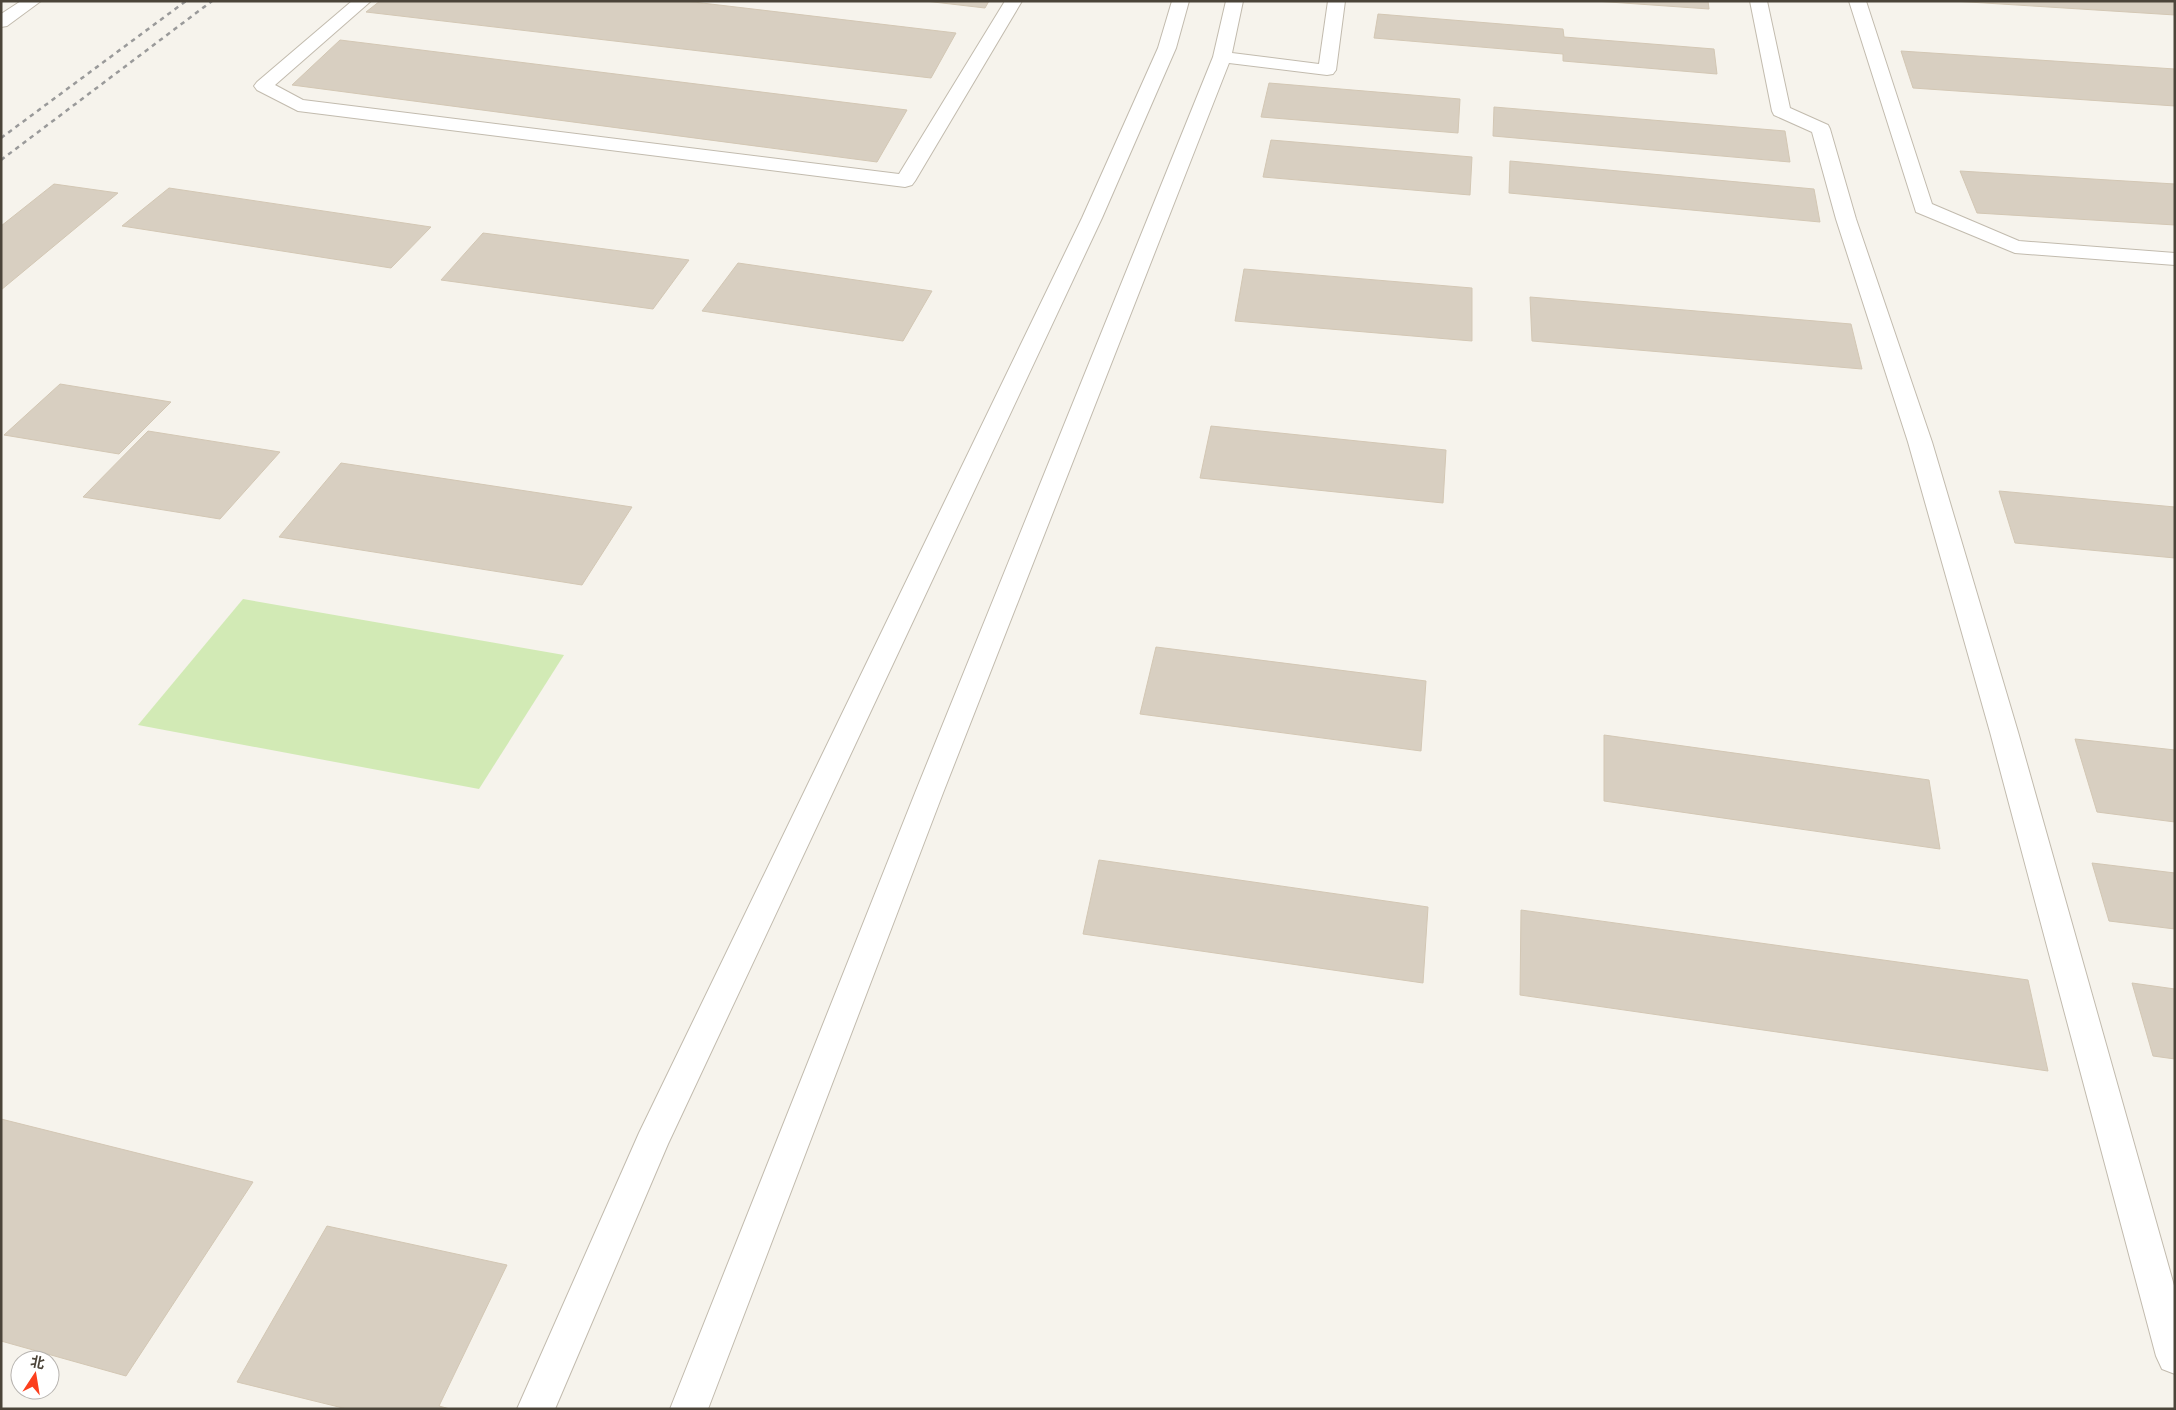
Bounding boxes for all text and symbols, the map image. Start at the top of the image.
north arrow [10,1350,60,1400]
text: 北 [29,1353,46,1373]

